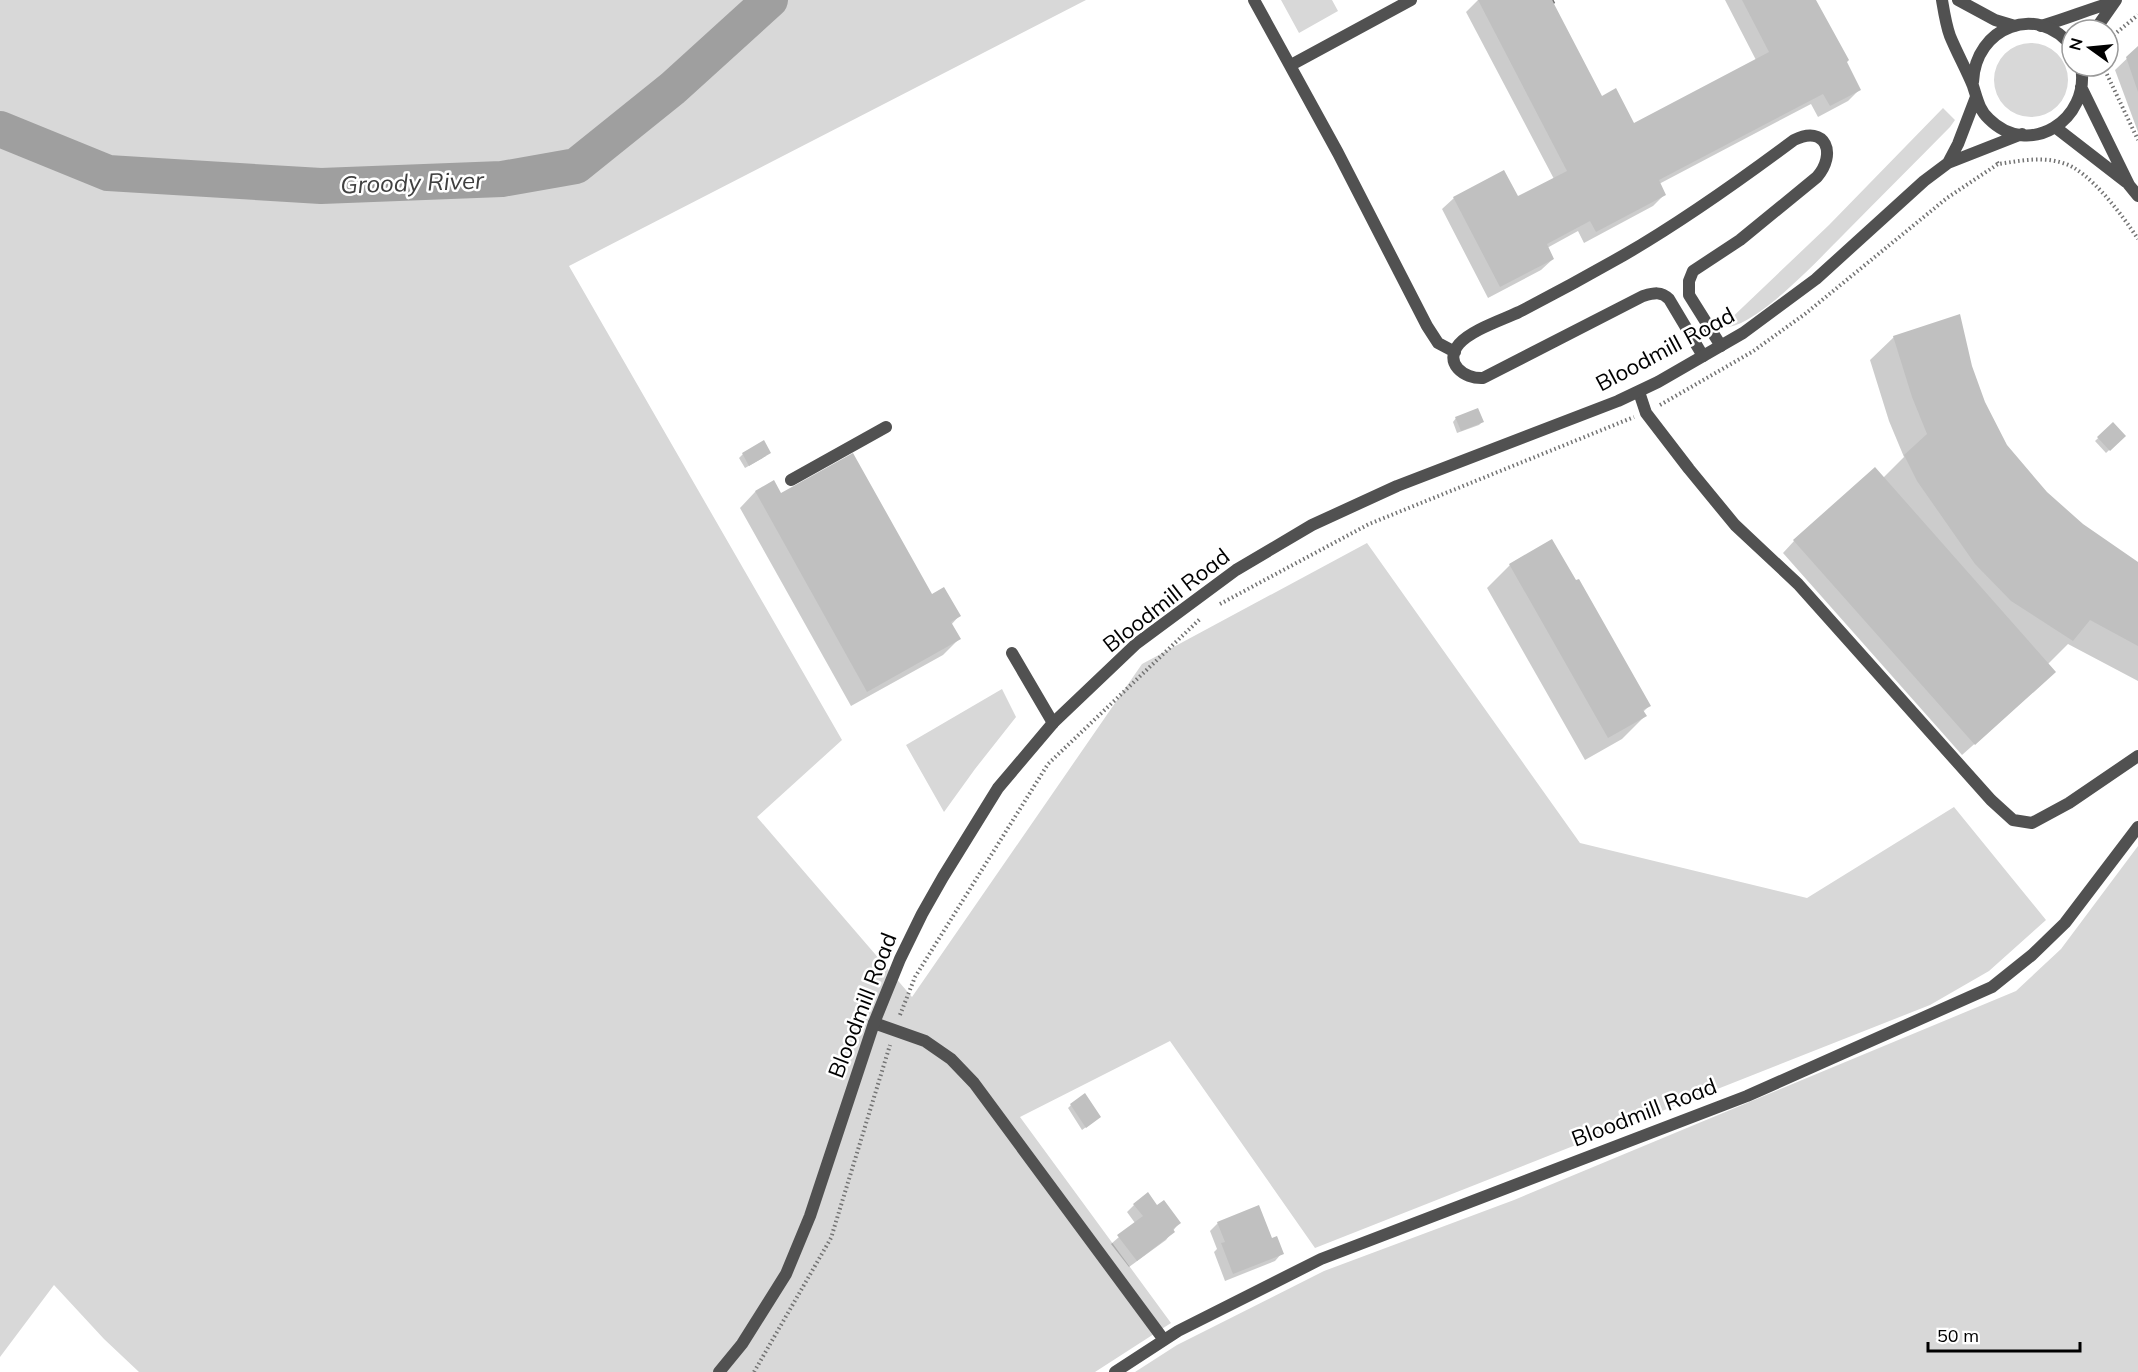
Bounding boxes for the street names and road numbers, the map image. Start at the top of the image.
street label: Bloodmill Road [1591,301,1739,397]
street label: Bloodmill Road [1097,542,1235,658]
street label: Bloodmill Road [821,928,903,1082]
street label: Bloodmill Road [1567,1071,1721,1153]

